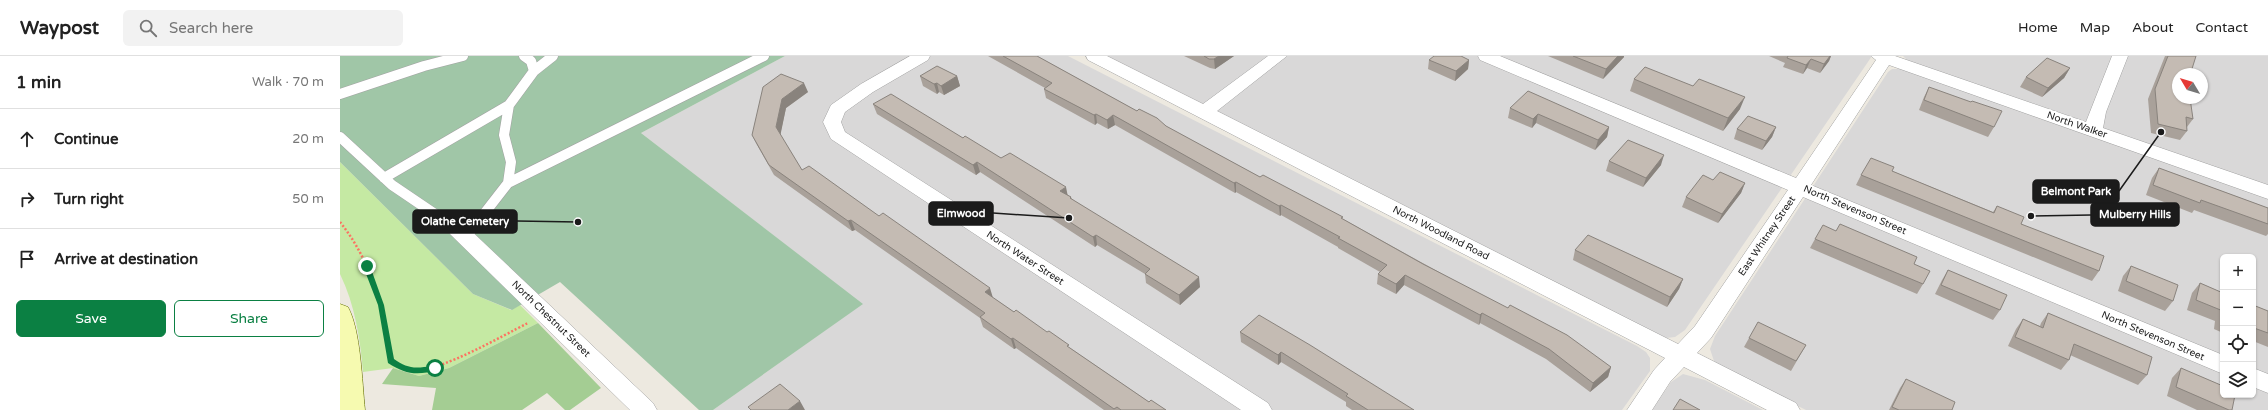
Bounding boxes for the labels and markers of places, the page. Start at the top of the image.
callout: Belmont Park [2033,180,2119,203]
callout: Elmwood [929,202,993,225]
callout: Mulberry Hills [2091,203,2179,226]
callout: Olathe Cemetery [413,210,517,233]

